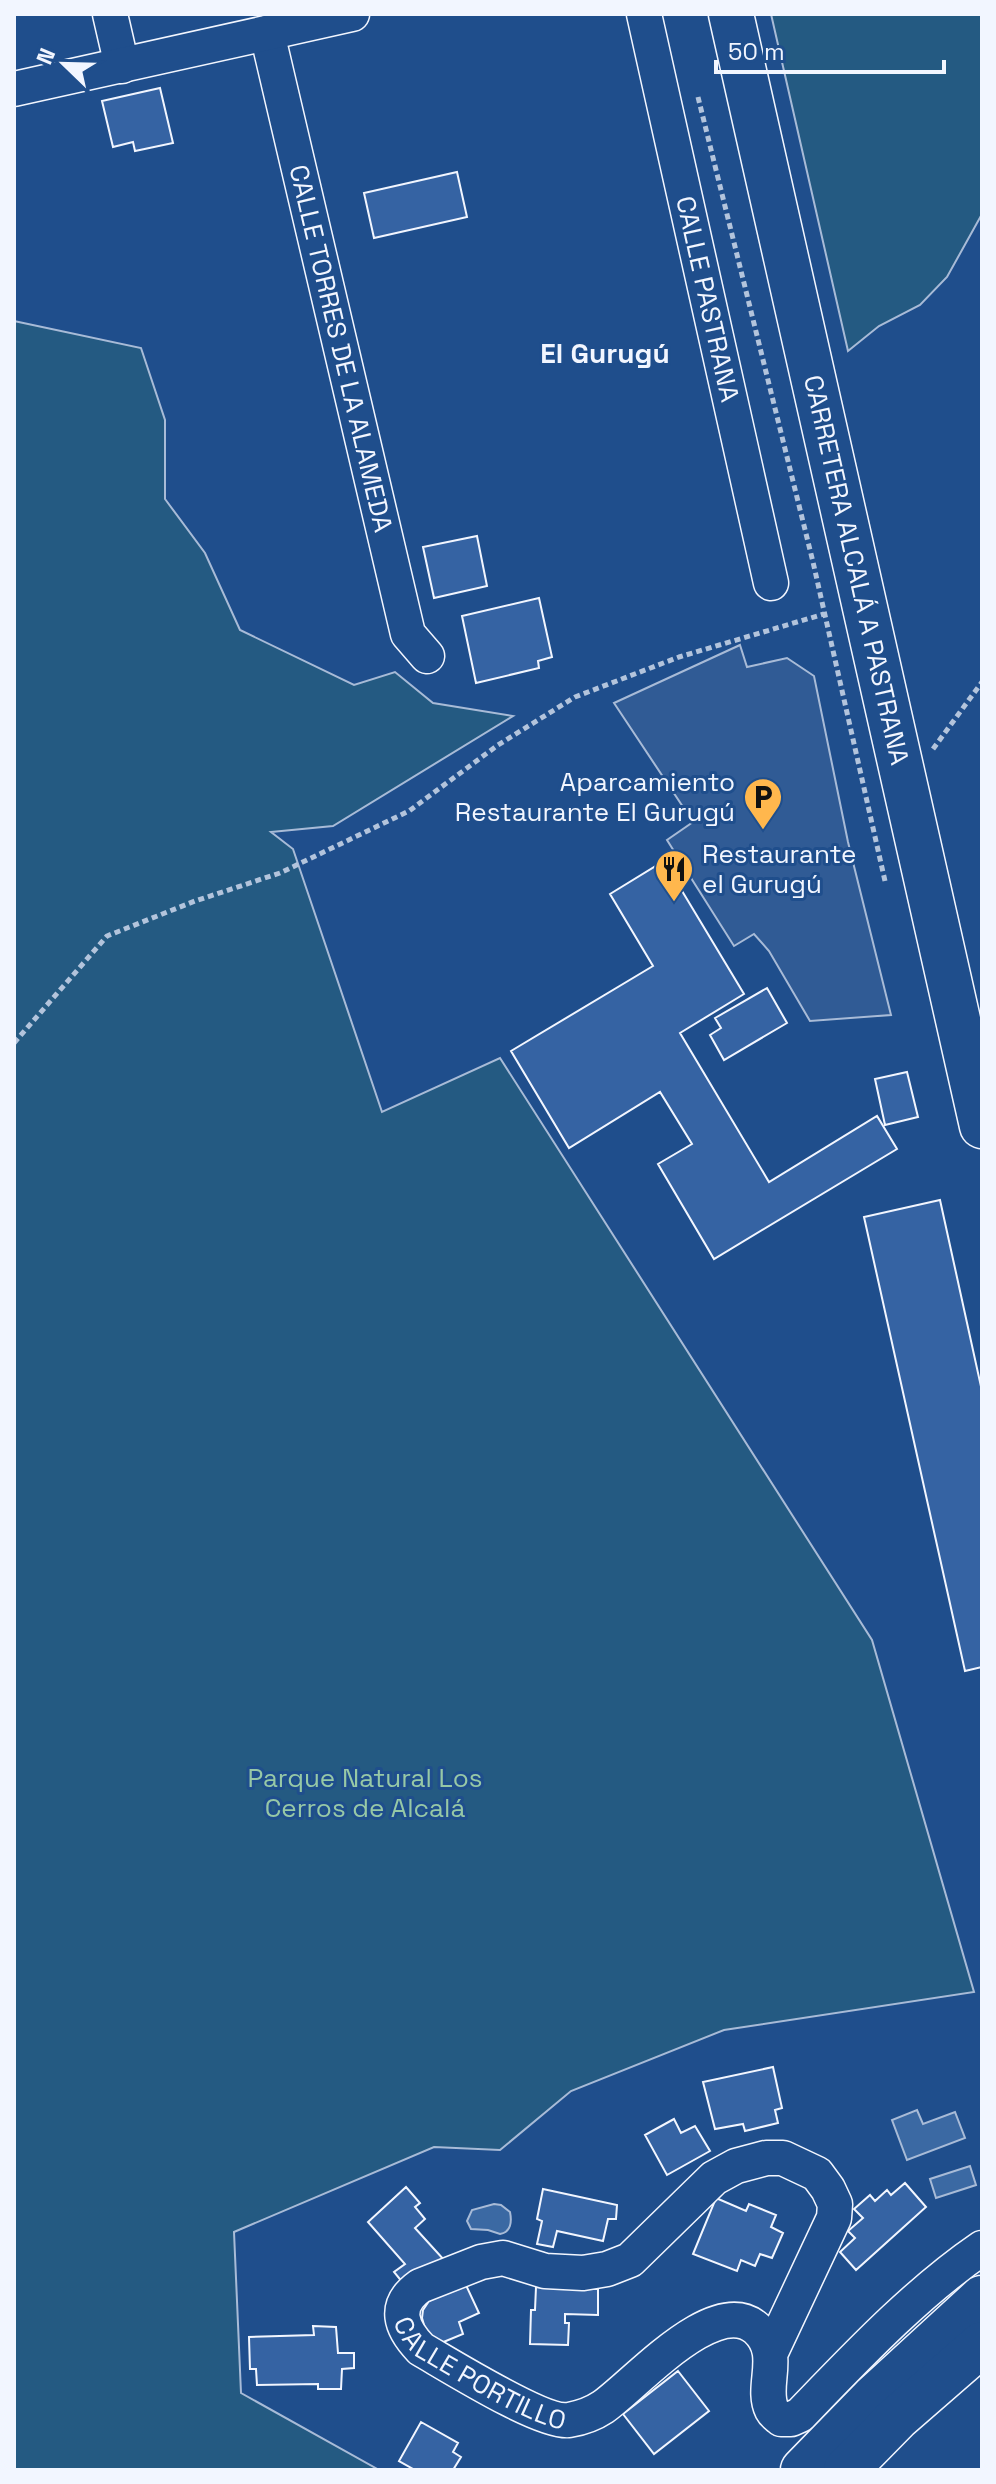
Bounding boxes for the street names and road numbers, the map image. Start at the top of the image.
street label: CALLE TORRES DE LA ALAMEDA [281,161,401,536]
street label: CALLE PASTRANA [668,193,747,405]
street label: CARRETERA ALCALÁ A PASTRANA [796,372,917,768]
street label: CALLE PORTILLO [386,2312,569,2437]

